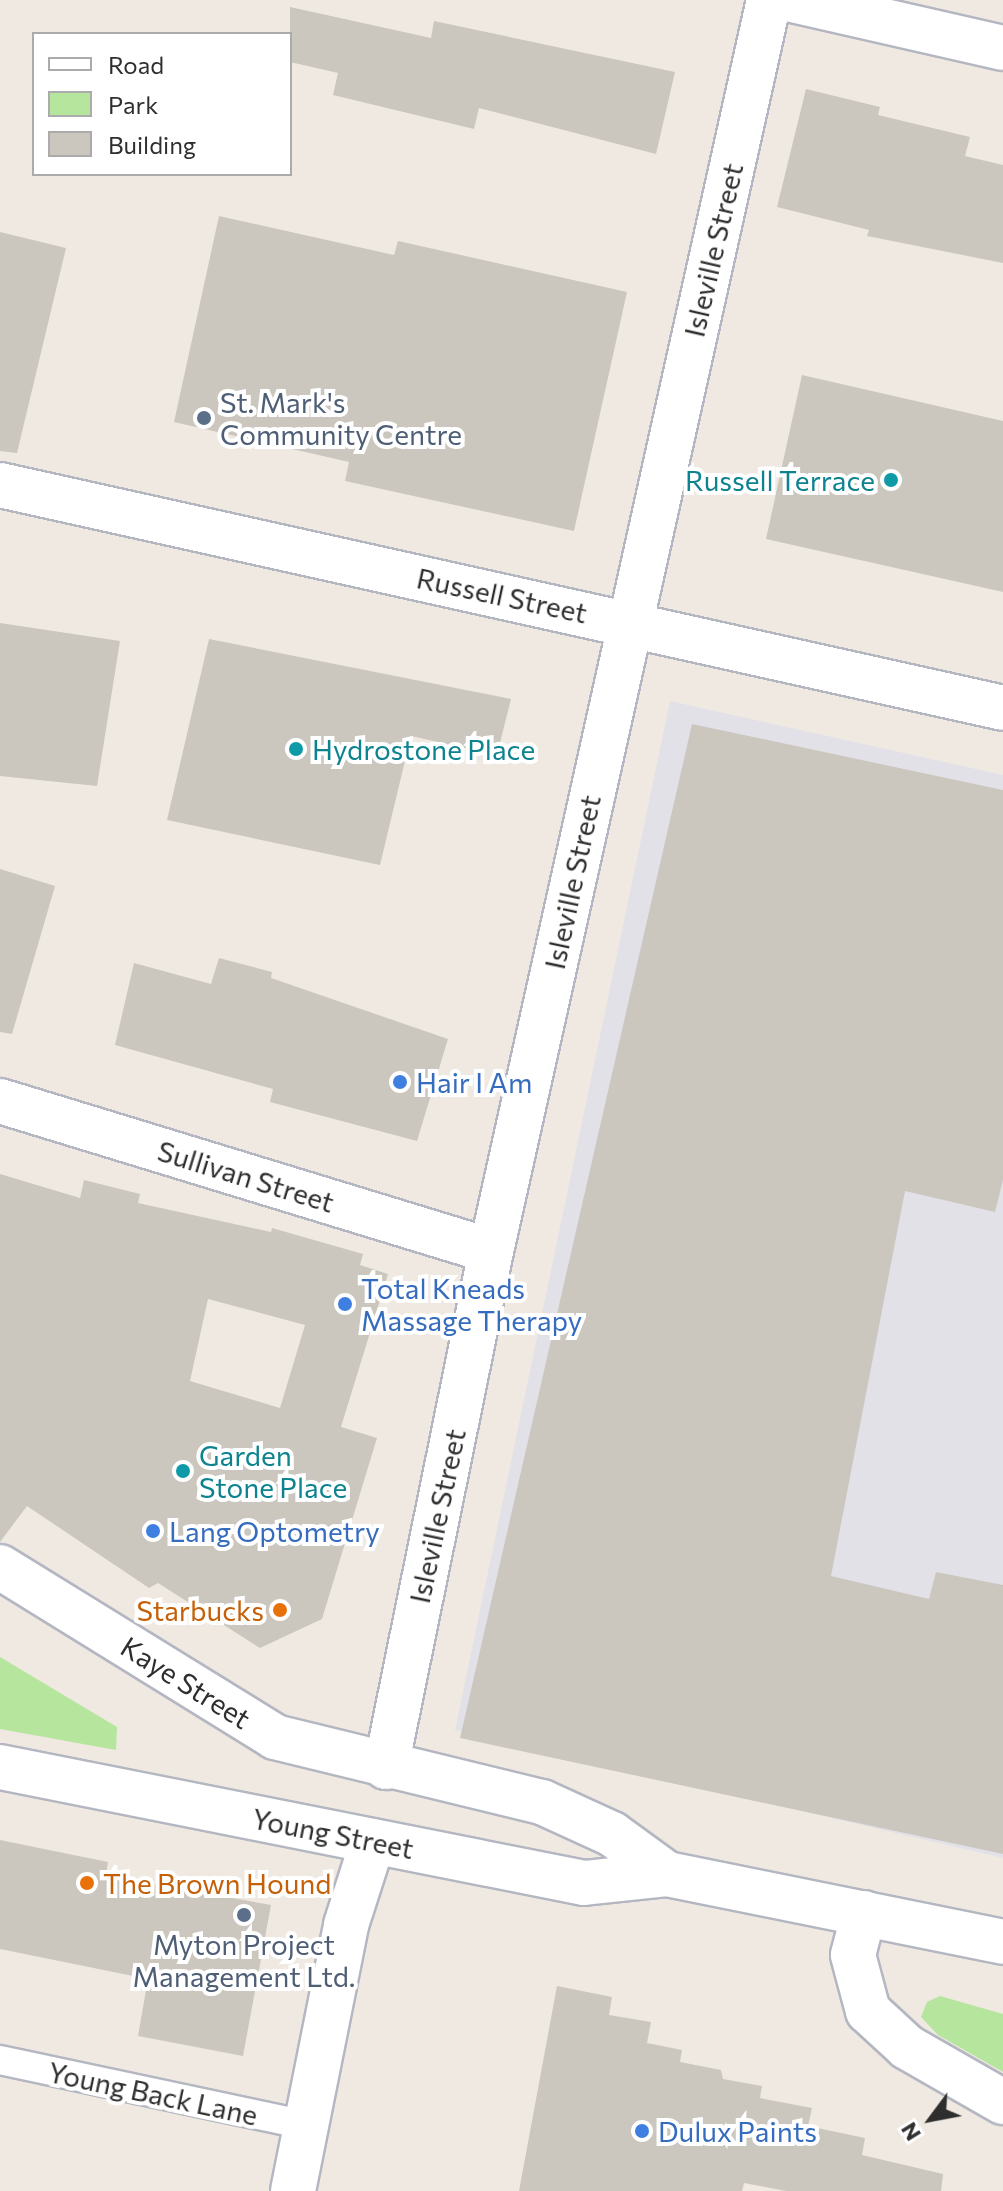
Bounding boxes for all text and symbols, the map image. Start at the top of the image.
legend [32,32,292,176]
text: Road [108,50,164,79]
text: Park [108,90,158,119]
text: Building [108,130,196,159]
street label: Isleville Street [677,160,749,340]
place label: St. Mark's Community Centre [220,385,462,451]
marker: St. Mark's Community Centre [195,409,213,427]
place label: Russell Terrace [685,463,875,497]
marker: Russell Terrace [882,471,900,489]
street label: Russell Street [414,561,590,629]
place label: Hydrostone Place [312,732,535,766]
marker: Hydrostone Place [287,740,305,758]
street label: Isleville Street [537,792,607,972]
place label: Hair I Am [416,1065,532,1099]
marker: Hair I Am [391,1073,409,1091]
street label: Sullivan Street [154,1133,338,1219]
place label: Total Kneads Massage Therapy [361,1271,582,1337]
marker: Total Kneads Massage Therapy [336,1295,354,1313]
street label: Isleville Street [402,1426,472,1606]
place label: Garden Stone Place [199,1438,347,1504]
marker: Garden Stone Place [174,1462,192,1480]
place label: Lang Optometry [169,1514,380,1548]
marker: Lang Optometry [144,1522,162,1540]
place label: Starbucks [137,1593,264,1627]
marker: Starbucks [271,1601,289,1619]
street label: Kaye Street [115,1629,257,1735]
street label: Young Street [249,1801,417,1865]
place label: The Brown Hound [103,1866,332,1900]
marker: The Brown Hound [78,1874,96,1892]
marker: Myton Project Management Ltd. [235,1906,253,1924]
place label: Myton Project Management Ltd. [133,1927,355,1993]
street label: Young Back Lane [45,2054,261,2132]
north arrow [891,2079,971,2159]
place label: Dulux Paints [658,2114,817,2148]
text: N [894,2118,926,2146]
marker: Dulux Paints [633,2122,651,2140]

